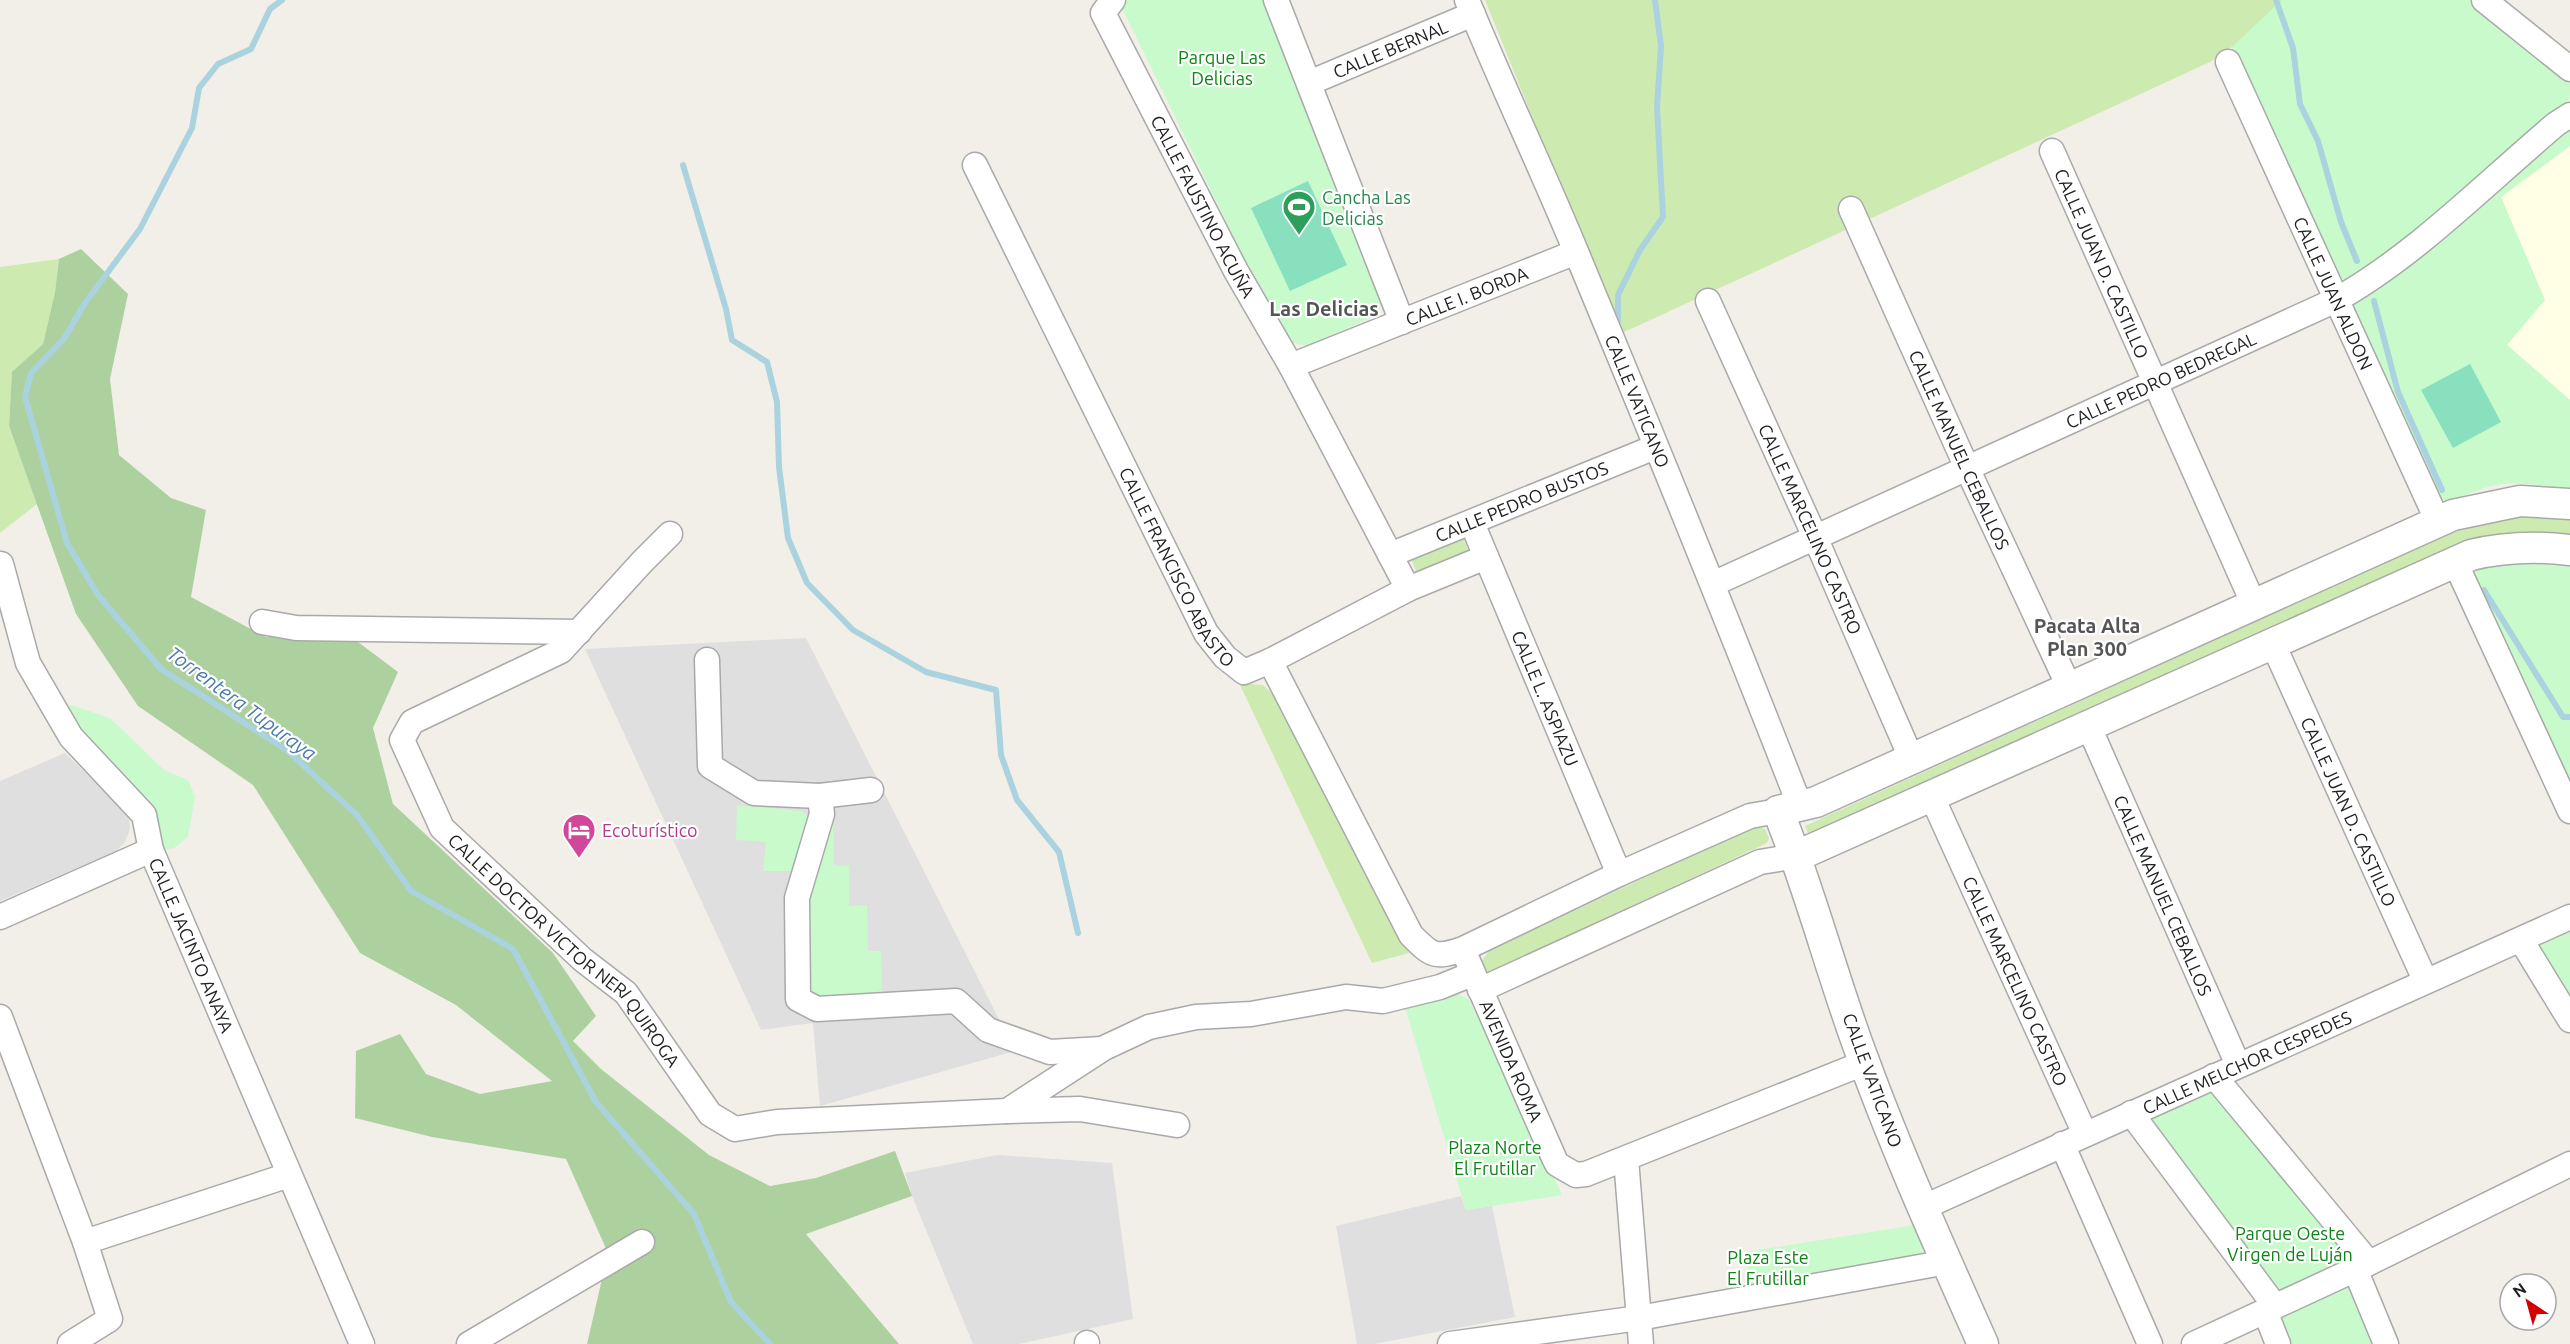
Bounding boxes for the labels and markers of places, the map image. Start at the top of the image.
place label: Cancha Las Delicias [1322,187,1411,228]
sports icon: Cancha Las Delicias [1281,189,1317,236]
hotel icon: Ecoturístico [561,812,597,859]
place label: Ecoturístico [602,820,698,840]

